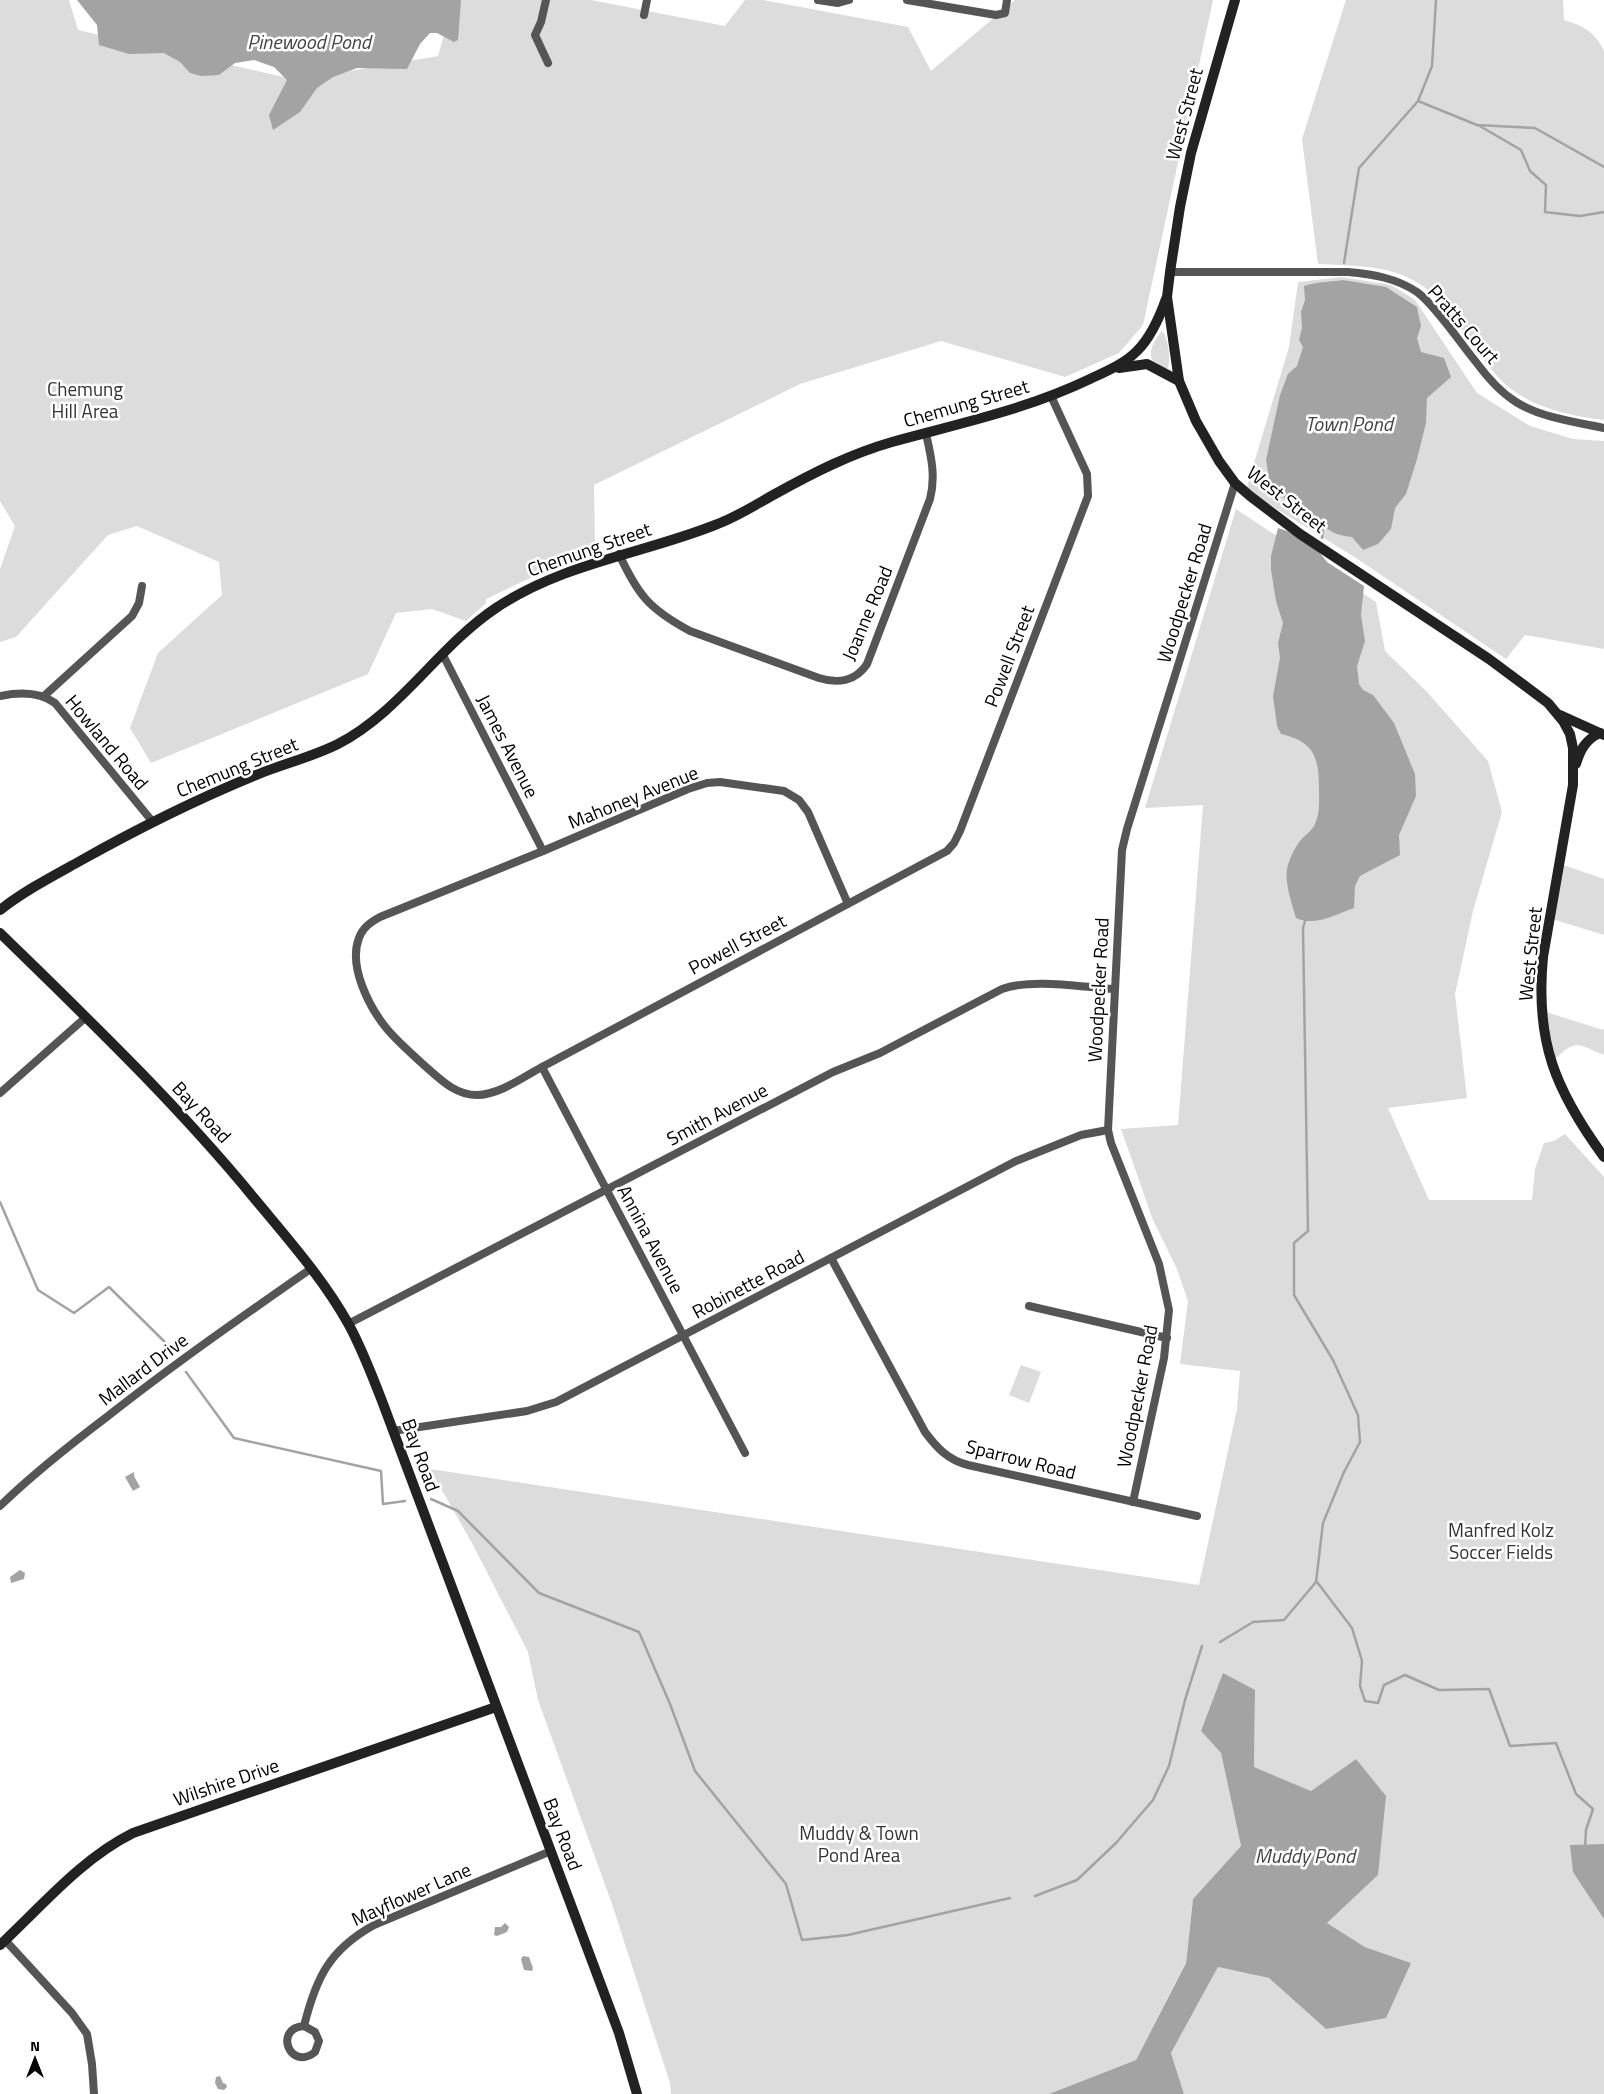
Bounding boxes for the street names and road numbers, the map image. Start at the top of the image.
street label: West Street [1157,64,1210,163]
street label: Pratts Court [1422,277,1507,370]
street label: Chemung Street [900,371,1032,434]
street label: West Street [1241,458,1334,539]
street label: Chemung Street [523,514,655,583]
street label: Woodpecker Road [1148,519,1219,666]
street label: Joanne Road [834,561,899,665]
street label: Powell Street [976,600,1041,711]
street label: Howland Road [59,688,156,796]
street label: James Avenue [470,689,547,803]
street label: Chemung Street [171,729,302,804]
street label: Mahoney Avenue [563,757,702,836]
street label: Powell Street [683,905,791,981]
street label: West Street [1510,905,1549,1003]
street label: Woodpecker Road [1079,917,1116,1063]
street label: Bay Road [166,1074,239,1149]
street label: Smith Avenue [661,1075,773,1152]
street label: Annina Avenue [611,1179,692,1298]
street label: Robinette Road [686,1242,809,1325]
street label: Woodpecker Road [1108,1322,1165,1470]
street label: Mallard Drive [92,1325,194,1412]
street label: Bay Road [395,1414,448,1495]
street label: Sparrow Road [963,1431,1079,1486]
street label: Wilshire Drive [169,1750,283,1813]
street label: Bay Road [536,1793,591,1874]
street label: Mayflower Lane [346,1854,475,1933]

